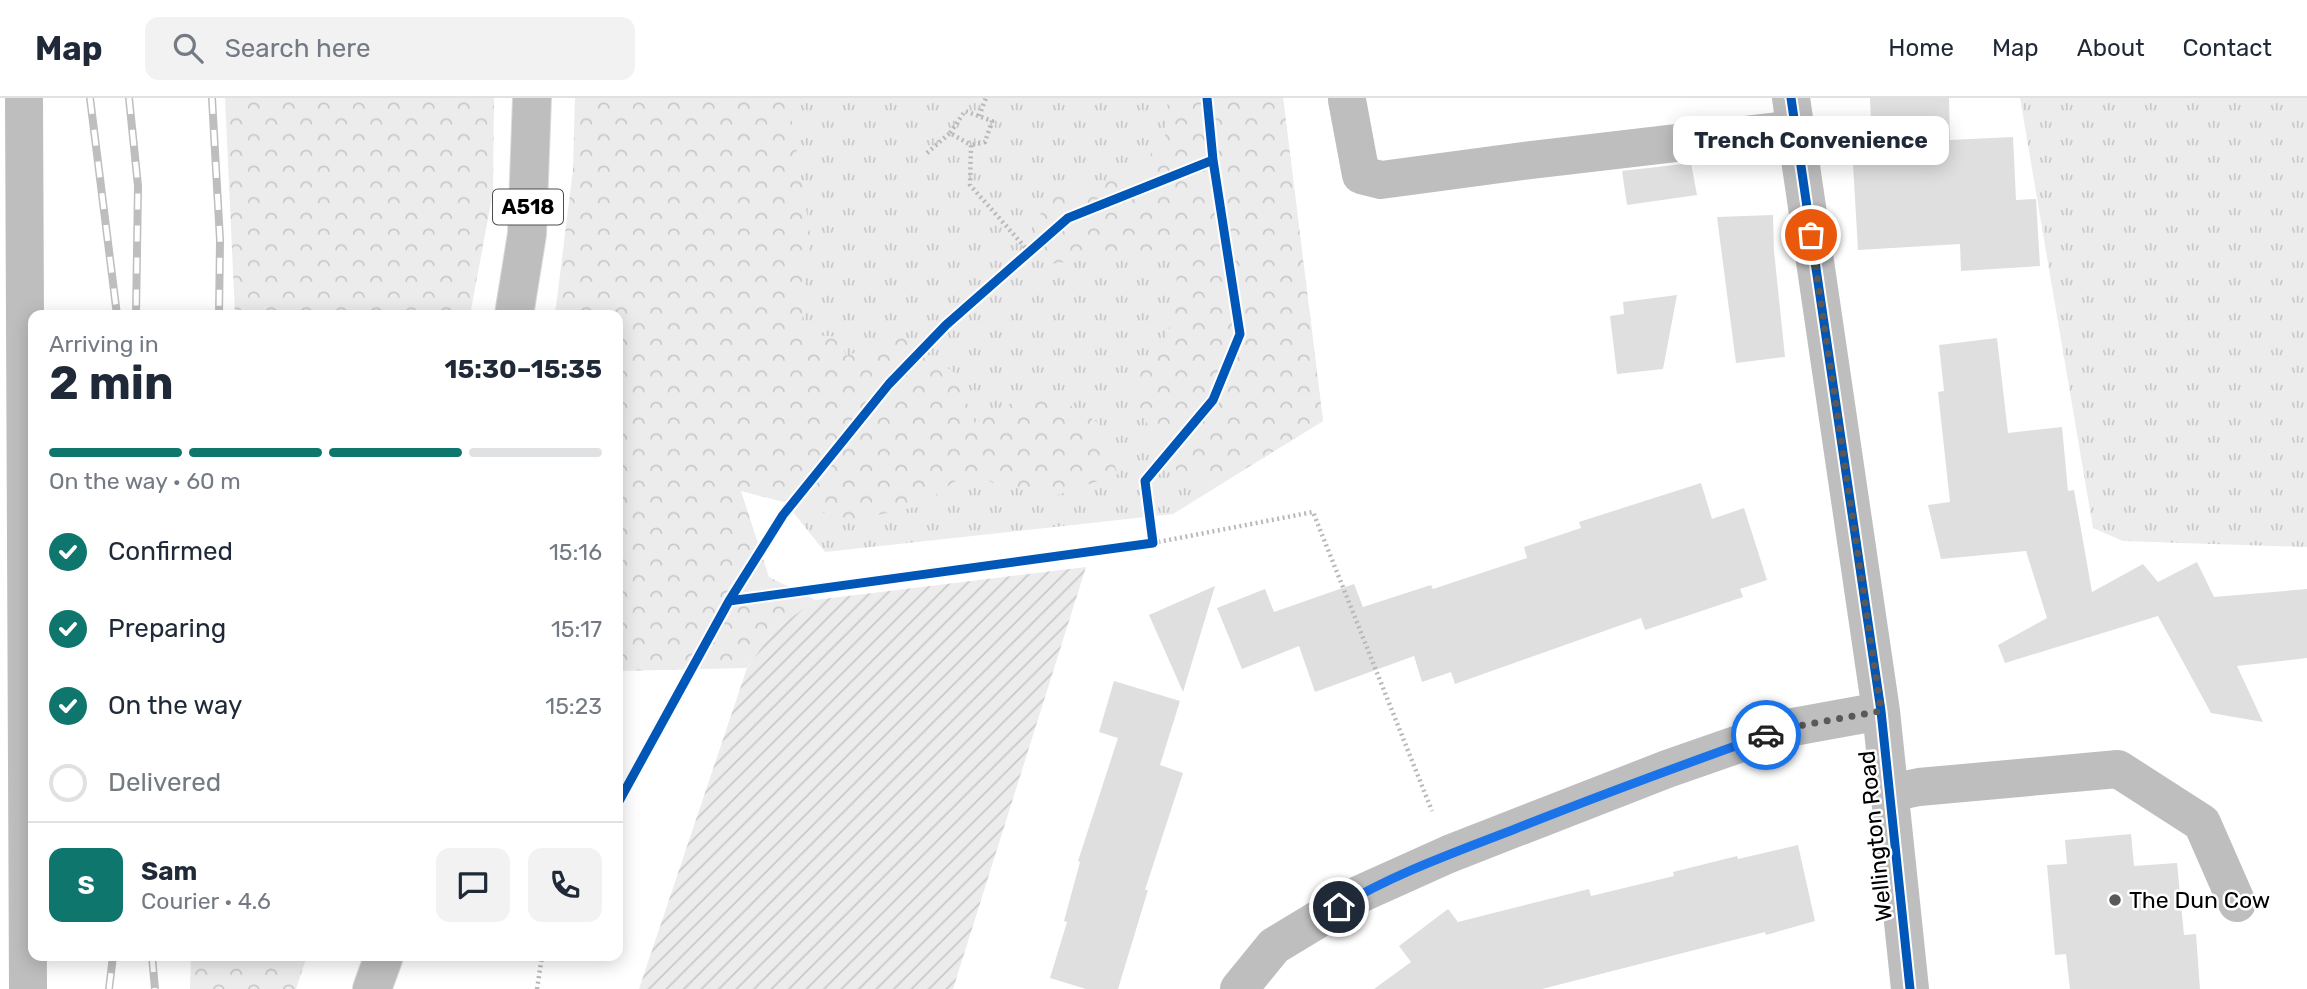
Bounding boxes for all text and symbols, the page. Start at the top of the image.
search box [145,17,635,80]
text: Map [35,29,103,68]
icon: search [169,29,207,67]
text: Search here [225,33,370,64]
text: Home [1888,34,1954,62]
text: Map [1992,34,2039,62]
text: About [2077,34,2145,62]
text: Contact [2183,34,2272,62]
callout: Trench Convenience [1673,116,1949,165]
text: Trench Convenience [1694,126,1928,154]
road number: A518 [493,190,563,224]
pin [1781,205,1841,265]
icon: bag [1792,216,1830,254]
text: Arriving in [49,330,159,358]
text: 15:30–15:35 [445,354,602,385]
text: 2 min [49,356,174,411]
text: On the way · 60 m [49,467,241,495]
icon: check [49,533,87,571]
text: Confirmed [108,536,233,567]
text: 15:16 [549,538,602,566]
icon: check [49,610,87,648]
text: Preparing [108,613,226,644]
text: 15:17 [551,615,602,643]
icon: check [49,687,87,725]
text: On the way [108,690,242,721]
text: 15:23 [545,692,602,720]
courier [1731,700,1801,770]
icon: car [1747,716,1785,754]
street label: Wellington Road [1852,749,1898,923]
text: Delivered [108,767,221,798]
button: chat [436,848,510,922]
button: phone [528,848,602,922]
text: Sam [141,856,197,887]
text: S [77,870,95,901]
pin [1309,877,1369,937]
place label: The Dun Cow [2129,886,2270,914]
text: Courier · 4.6 [141,887,271,915]
icon: home [1320,888,1358,926]
marker: The Dun Cow [2107,892,2123,908]

